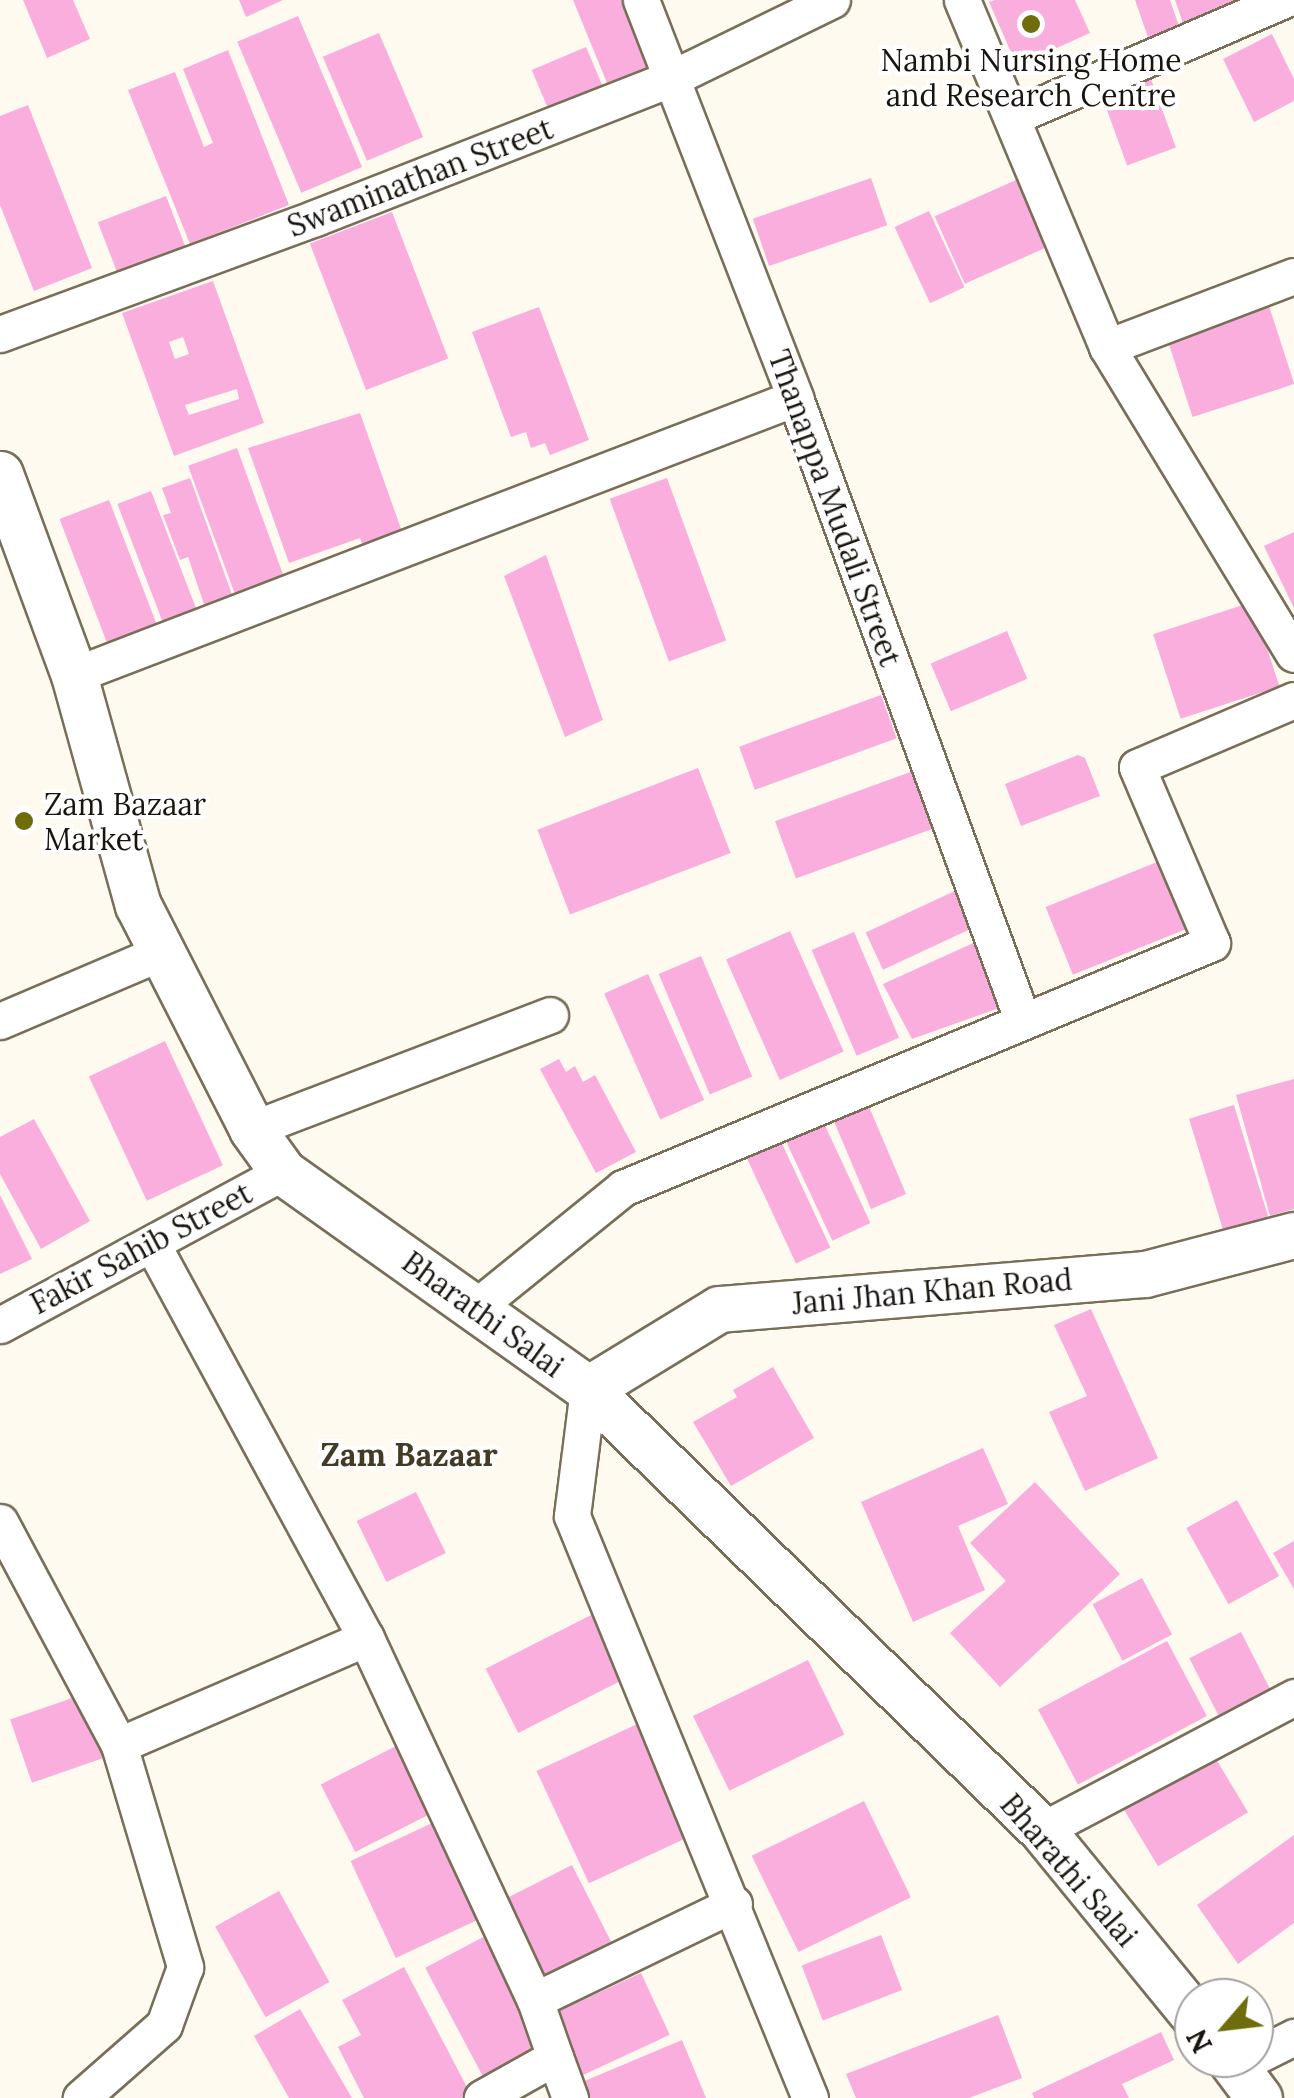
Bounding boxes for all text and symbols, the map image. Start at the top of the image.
marker: Nambi Nursing Home and Research Centre [1018,11,1044,37]
place label: Nambi Nursing Home and Research Centre [881,42,1181,112]
street label: Swaminathan Street [282,110,558,244]
street label: Thanappa Mudali Street [761,345,909,671]
place label: Zam Bazaar Market [44,786,206,856]
marker: Zam Bazaar Market [13,810,35,832]
street label: Fakir Sahib Street [24,1174,258,1322]
street label: Bharathi Salai [395,1243,571,1385]
street label: Jani Jhan Khan Road [790,1261,1074,1321]
district label: Zam Bazaar [320,1436,498,1474]
street label: Bharathi Salai [993,1786,1145,1954]
north arrow [1174,1978,1274,2078]
text: N [1178,2023,1220,2059]

